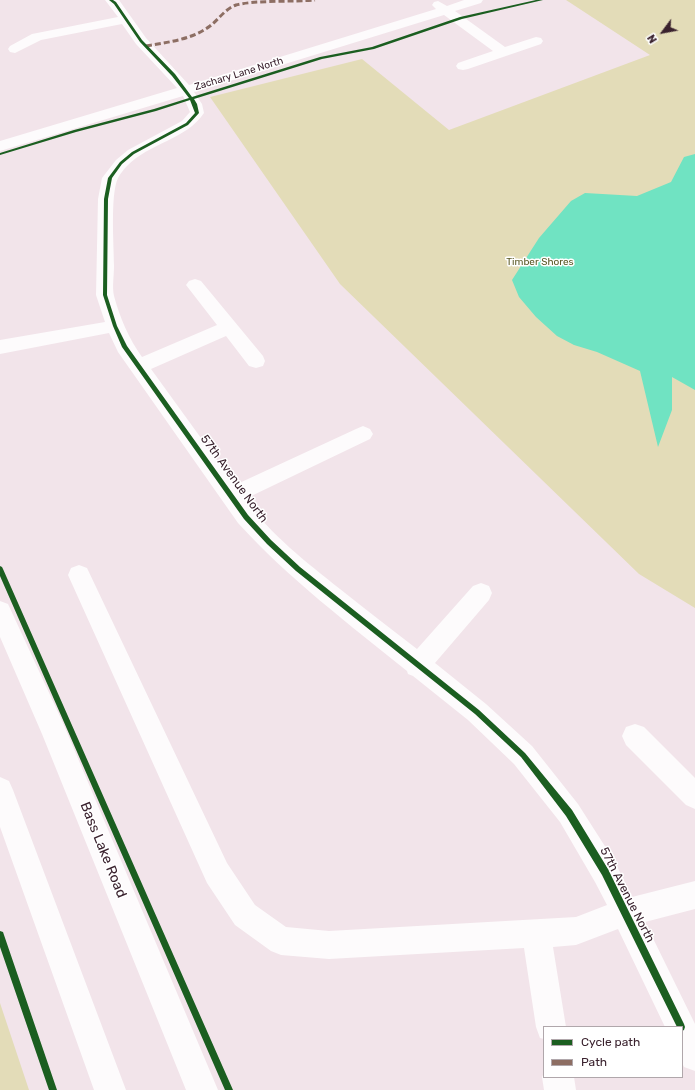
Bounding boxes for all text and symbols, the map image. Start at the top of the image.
north arrow [643,12,683,52]
text: N [645,32,660,45]
street label: Zachary Lane North [193,55,285,93]
park label: Timber Shores [506,256,574,268]
street label: 57th Avenue North [197,432,271,526]
street label: Bass Lake Road [76,800,130,900]
street label: 57th Avenue North [597,845,657,945]
legend [543,1026,683,1078]
text: Cycle path [581,1035,640,1049]
text: Path [581,1055,607,1069]

